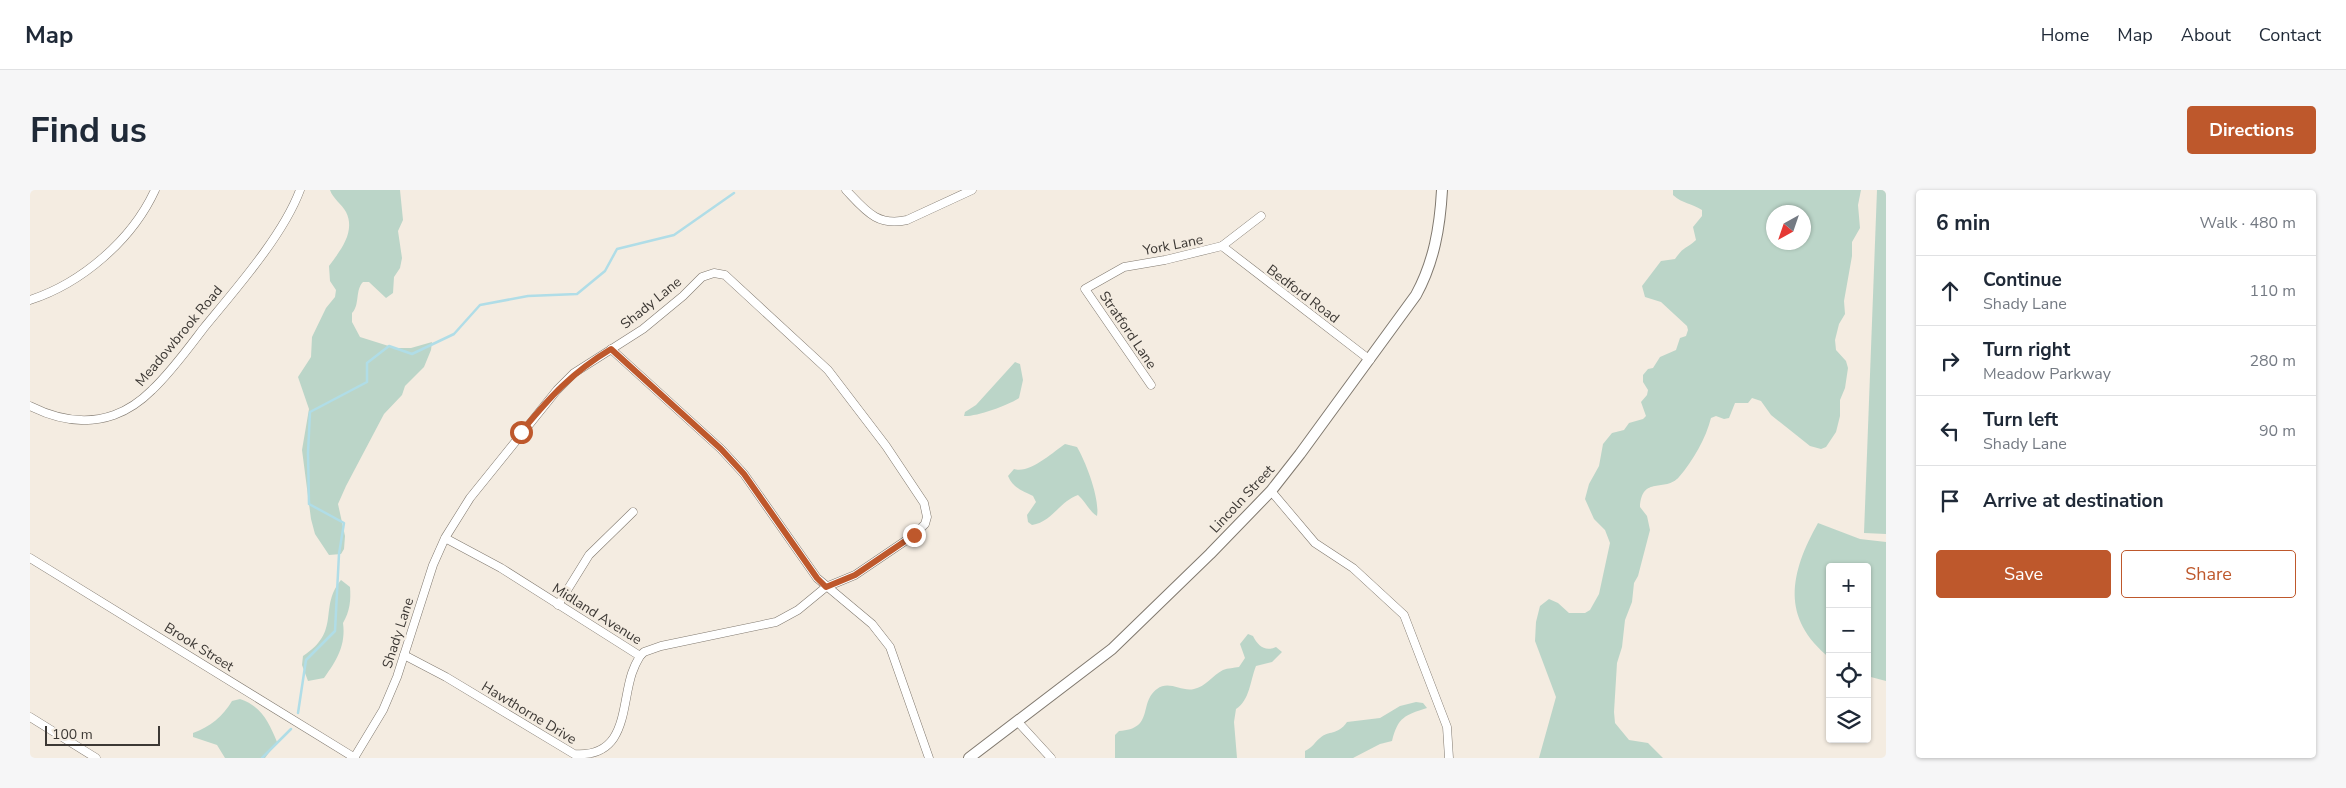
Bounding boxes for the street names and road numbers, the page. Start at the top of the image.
street label: York Lane [1140,230,1205,260]
street label: Bedford Road [1263,260,1343,328]
street label: Shady Lane [617,273,685,333]
street label: Meadowbrook Road [131,282,227,390]
street label: Stratford Lane [1095,287,1161,373]
street label: Lincoln Street [1205,461,1279,537]
street label: Midland Avenue [549,579,645,649]
street label: Shady Lane [378,595,418,671]
street label: Brook Street [161,618,238,676]
street label: Hawthorne Drive [478,677,580,749]

